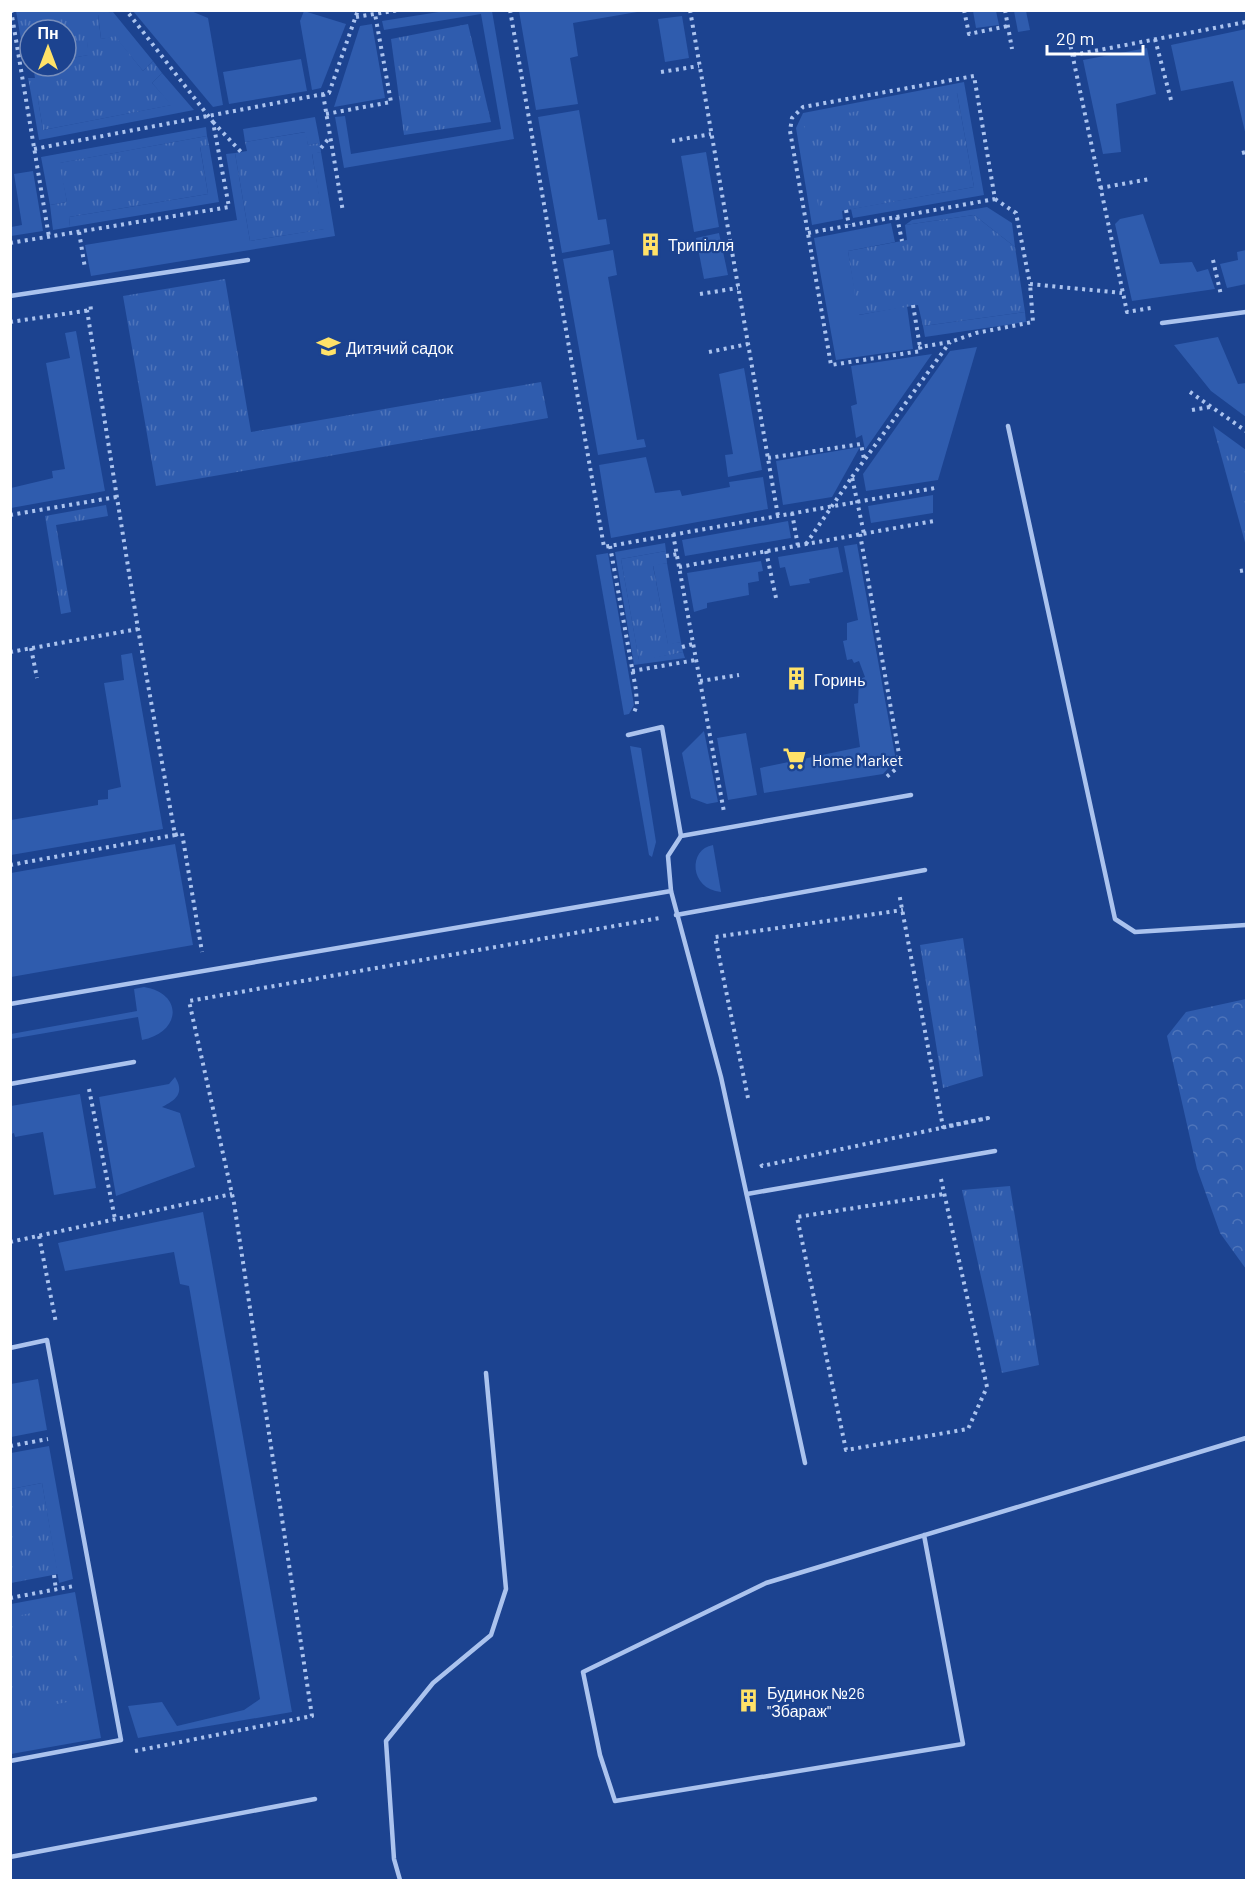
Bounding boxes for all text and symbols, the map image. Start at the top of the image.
north arrow [18,18,78,78]
scale bar [1047,18,1143,56]
text: Пн [37,23,59,42]
text: 20 m [1056,27,1094,49]
building icon: Трипілля [637,231,663,257]
place label: Трипілля [668,235,734,254]
school or university icon: Дитячий садок [315,334,341,360]
place label: Дитячий садок [346,338,454,357]
building icon: Горинь [783,666,809,692]
place label: Горинь [814,670,866,689]
supermarket icon: Home Market [781,746,807,772]
place label: Home Market [812,750,903,769]
place label: Будинок №26 "Збараж" [767,1683,865,1720]
building icon: Будинок №26 "Збараж" [736,1688,762,1714]

